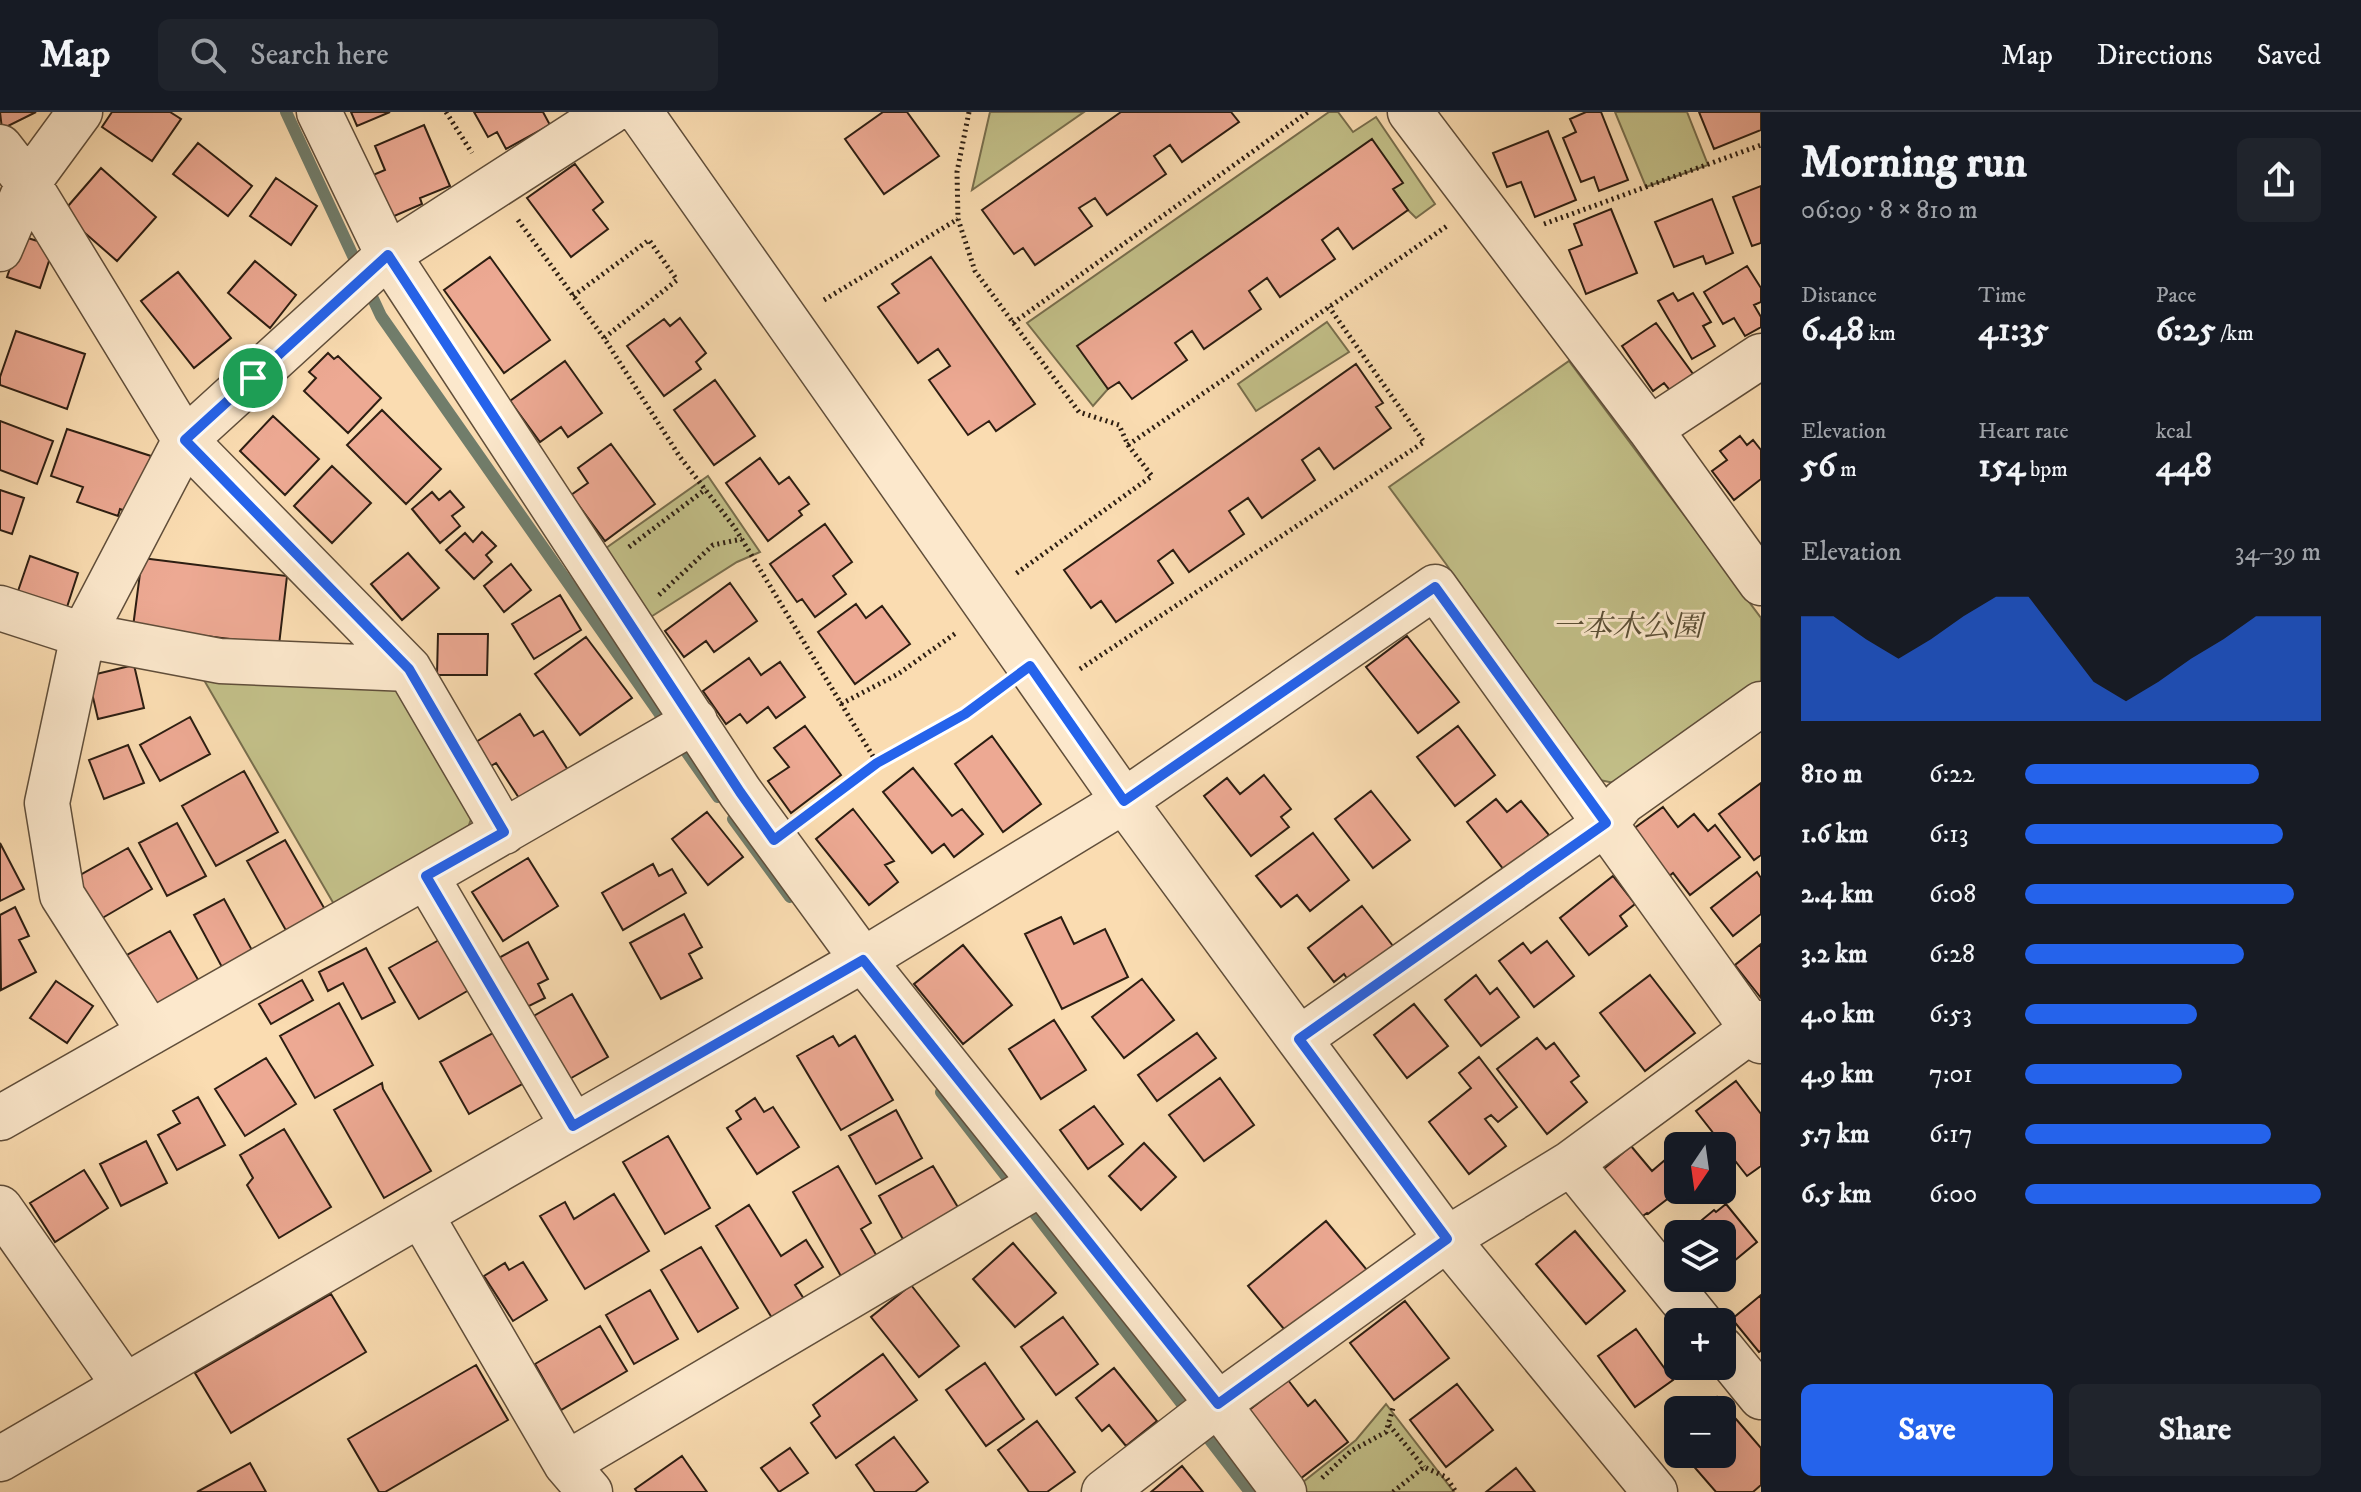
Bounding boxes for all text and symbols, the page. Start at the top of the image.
search box [158,19,718,91]
text: Map [40,31,110,79]
icon: search [186,33,230,77]
text: Search here [250,37,389,74]
text: Map [2001,38,2053,73]
text: Directions [2097,38,2213,73]
text: Saved [2257,38,2321,73]
text: Morning run [1801,136,2027,191]
button: share [2237,138,2321,222]
text: 06:09 · 8 × 810 m [1801,194,1978,227]
text: Distance [1801,282,1877,309]
text: Time [1978,282,2026,309]
text: Pace [2156,282,2196,309]
text: 6.48 [1801,309,1864,351]
text: 41:35 [1978,309,2049,351]
text: 6:25 [2156,309,2216,351]
text: km [1864,320,1896,347]
text: /km [2216,320,2254,347]
pin [219,344,287,412]
icon: arrive [231,356,275,400]
text: Elevation [1801,418,1886,445]
text: Heart rate [1978,418,2069,445]
text: kcal [2156,418,2192,445]
text: 56 [1801,445,1836,487]
text: 154 [1978,445,2025,487]
text: 448 [2156,445,2212,487]
text: m [1836,456,1857,483]
text: bpm [2025,456,2068,483]
text: Elevation [1801,536,1902,569]
text: 34–39 m [2235,536,2321,569]
park label: 一本木公園 [1552,609,1707,646]
text: 810 m [1801,758,1863,791]
text: 6:22 [1929,758,1975,791]
text: 1.6 km [1801,818,1868,851]
text: 6:13 [1929,818,1969,851]
text: 2.4 km [1801,878,1874,911]
text: 6:08 [1929,878,1976,911]
text: 3.2 km [1801,938,1868,971]
text: 6:28 [1929,938,1975,971]
text: 4.0 km [1801,998,1875,1031]
text: 6:53 [1929,998,1972,1031]
text: 4.9 km [1801,1058,1874,1091]
text: 7:01 [1929,1058,1973,1091]
text: 5.7 km [1801,1118,1869,1151]
text: 6:17 [1929,1118,1973,1151]
north arrow [1664,1132,1736,1204]
map controls [1664,1132,1736,1468]
text: 6.5 km [1801,1178,1871,1211]
text: 6:00 [1929,1178,1977,1211]
button: layers [1664,1220,1736,1292]
button: + [1664,1308,1736,1380]
button: Save [1801,1384,2053,1476]
button: Share [2069,1384,2321,1476]
button: − [1664,1396,1736,1468]

